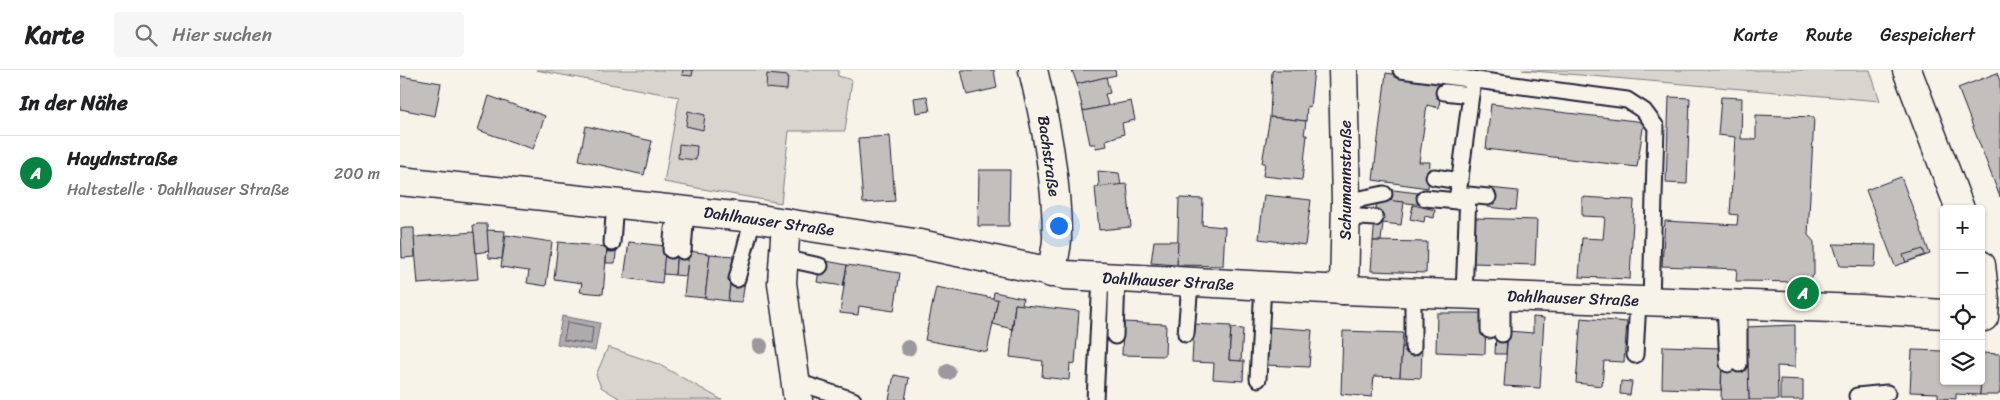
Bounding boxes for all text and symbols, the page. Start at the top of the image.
search box [114,12,464,57]
text: Karte [25,14,84,56]
text: Hier suchen [172,18,272,51]
text: Karte [1733,19,1778,51]
text: Route [1806,19,1852,51]
text: Gespeichert [1880,19,1975,51]
icon: search [132,21,160,49]
text: In der Nähe [20,84,128,122]
street label: Bachstraße [1029,114,1069,199]
street label: Schumannstraße [1331,120,1360,240]
text: Haydnstraße [67,142,177,175]
text: A [31,159,41,188]
text: 200 m [334,159,380,188]
text: Haltestelle · Dahlhauser Straße [67,175,289,204]
street label: Dahlhauser Straße [702,197,836,245]
map controls [1940,205,1985,385]
button: + [1940,205,1985,250]
your location [1046,213,1072,239]
button: − [1940,250,1985,295]
street label: Dahlhauser Straße [1101,263,1235,299]
pin: A [1787,274,1819,312]
street label: Dahlhauser Straße [1507,281,1640,315]
button: locate [1940,295,1985,340]
button: layers [1940,340,1985,385]

